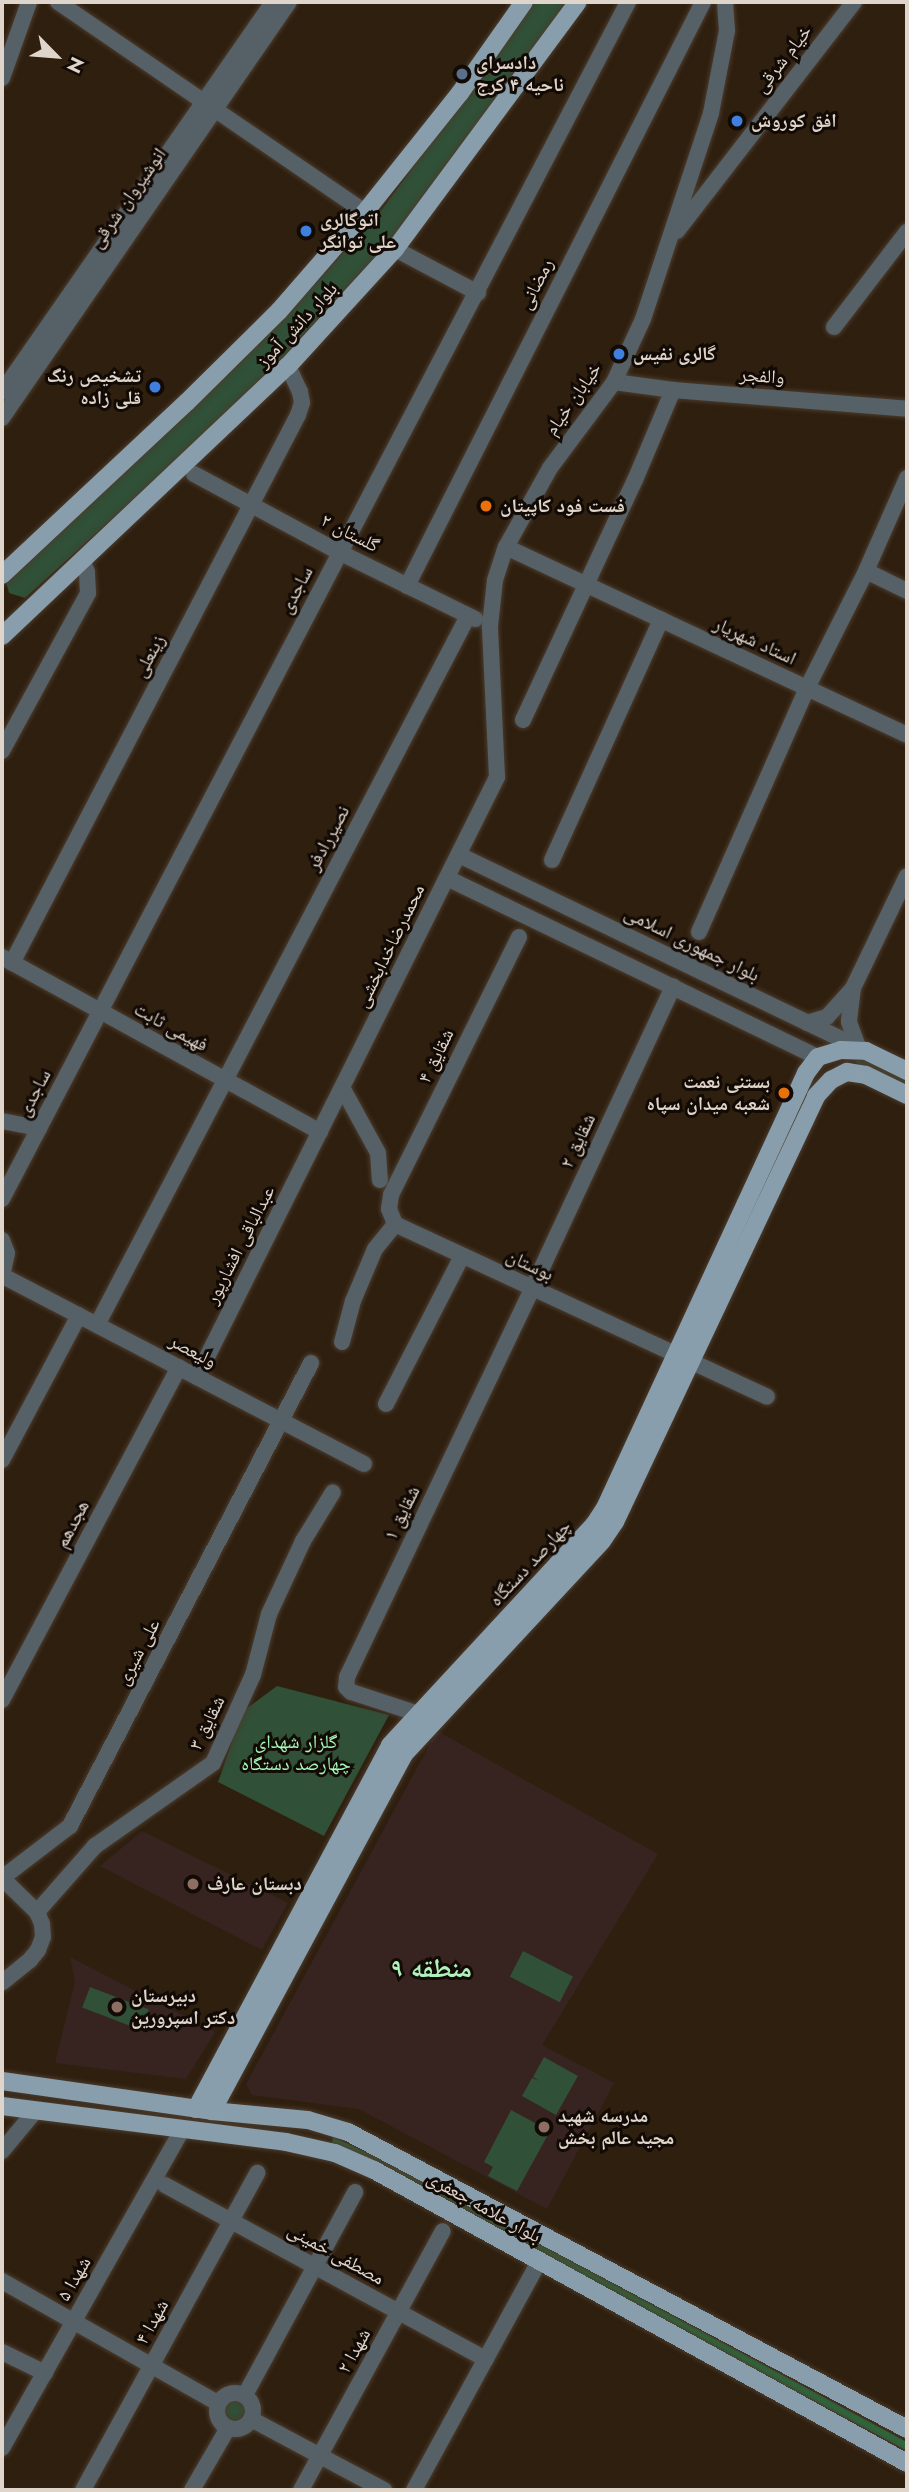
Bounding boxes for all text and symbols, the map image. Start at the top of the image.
street label: خیام شرقی [749,20,817,98]
north arrow [21,21,91,91]
place label: دادسرای ناحیه ۴ کرج [476,52,564,96]
text: N [60,53,91,78]
marker: دادسرای ناحیه ۴ کرج [454,66,470,82]
place label: افق کوروش [751,110,837,132]
marker: افق کوروش [729,113,745,129]
street label: انوشیروان شرقی [85,143,171,253]
place label: اتوگالری علی توانگر [320,209,396,253]
marker: اتوگالری علی توانگر [298,223,314,239]
street label: رمضانی [514,255,558,313]
street label: بلوار دانش آموز [252,278,342,372]
place label: گالری نفیس [633,343,716,365]
marker: گالری نفیس [611,346,627,362]
street label: خیابان خیام [540,358,606,440]
street label: والفجر [739,363,785,389]
place label: تشخیص رنگ قلی زاده [47,365,141,409]
marker: تشخیص رنگ قلی زاده [147,379,163,395]
place label: فست فود کاپیتان [500,495,625,517]
marker: فست فود کاپیتان [478,498,494,514]
street label: گلستان ۲ [317,509,383,557]
street label: ساجدی [274,563,318,617]
street label: استاد شهریار [710,612,800,670]
street label: زینعلی [128,631,170,681]
street label: نصیررادفر [302,802,354,874]
street label: محمدرضاخدابخشی [350,881,430,1011]
street label: بلوار جمهوری اسلامی [621,901,763,987]
street label: فهیمی ثابت [130,997,212,1057]
street label: شقایق ۴ [413,1025,459,1087]
street label: ساجدی [12,1066,56,1120]
place label: بستنی نعمت شعبه میدان سپاه [647,1071,770,1115]
marker: بستنی نعمت شعبه میدان سپاه [776,1085,792,1101]
street label: شقایق ۲ [555,1110,601,1172]
street label: عبدالباقی افشارپور [200,1182,280,1308]
street label: بوستان [503,1244,557,1286]
street label: ولیعصر [166,1329,220,1373]
street label: شقایق ۱ [379,1482,425,1544]
street label: هجدهم [50,1496,94,1552]
street label: چهارصد دستگاه [484,1515,576,1611]
street label: علی شیری [111,1615,165,1689]
street label: شقایق ۳ [184,1692,230,1754]
park label: گلزار شهدای چهارصد دستگاه [241,1731,351,1775]
place label: دبستان عارف [207,1873,302,1895]
marker: دبستان عارف [185,1876,201,1892]
district label: منطقه ۹ [390,1953,472,1985]
place label: دبیرستان دکتر اسپرورین [131,1985,235,2029]
marker: دبیرستان دکتر اسپرورین [109,1999,125,2015]
place label: مدرسه شهید مجید عالم بخش [558,2105,674,2149]
marker: مدرسه شهید مجید عالم بخش [536,2119,552,2135]
street label: بلوار علامه جعفری [423,2166,545,2248]
street label: مصطفی خمینی [284,2218,388,2290]
street label: شهدا ۵ [52,2253,96,2305]
street label: شهدا ۴ [131,2296,173,2348]
street label: شهدا ۲ [333,2325,375,2377]

